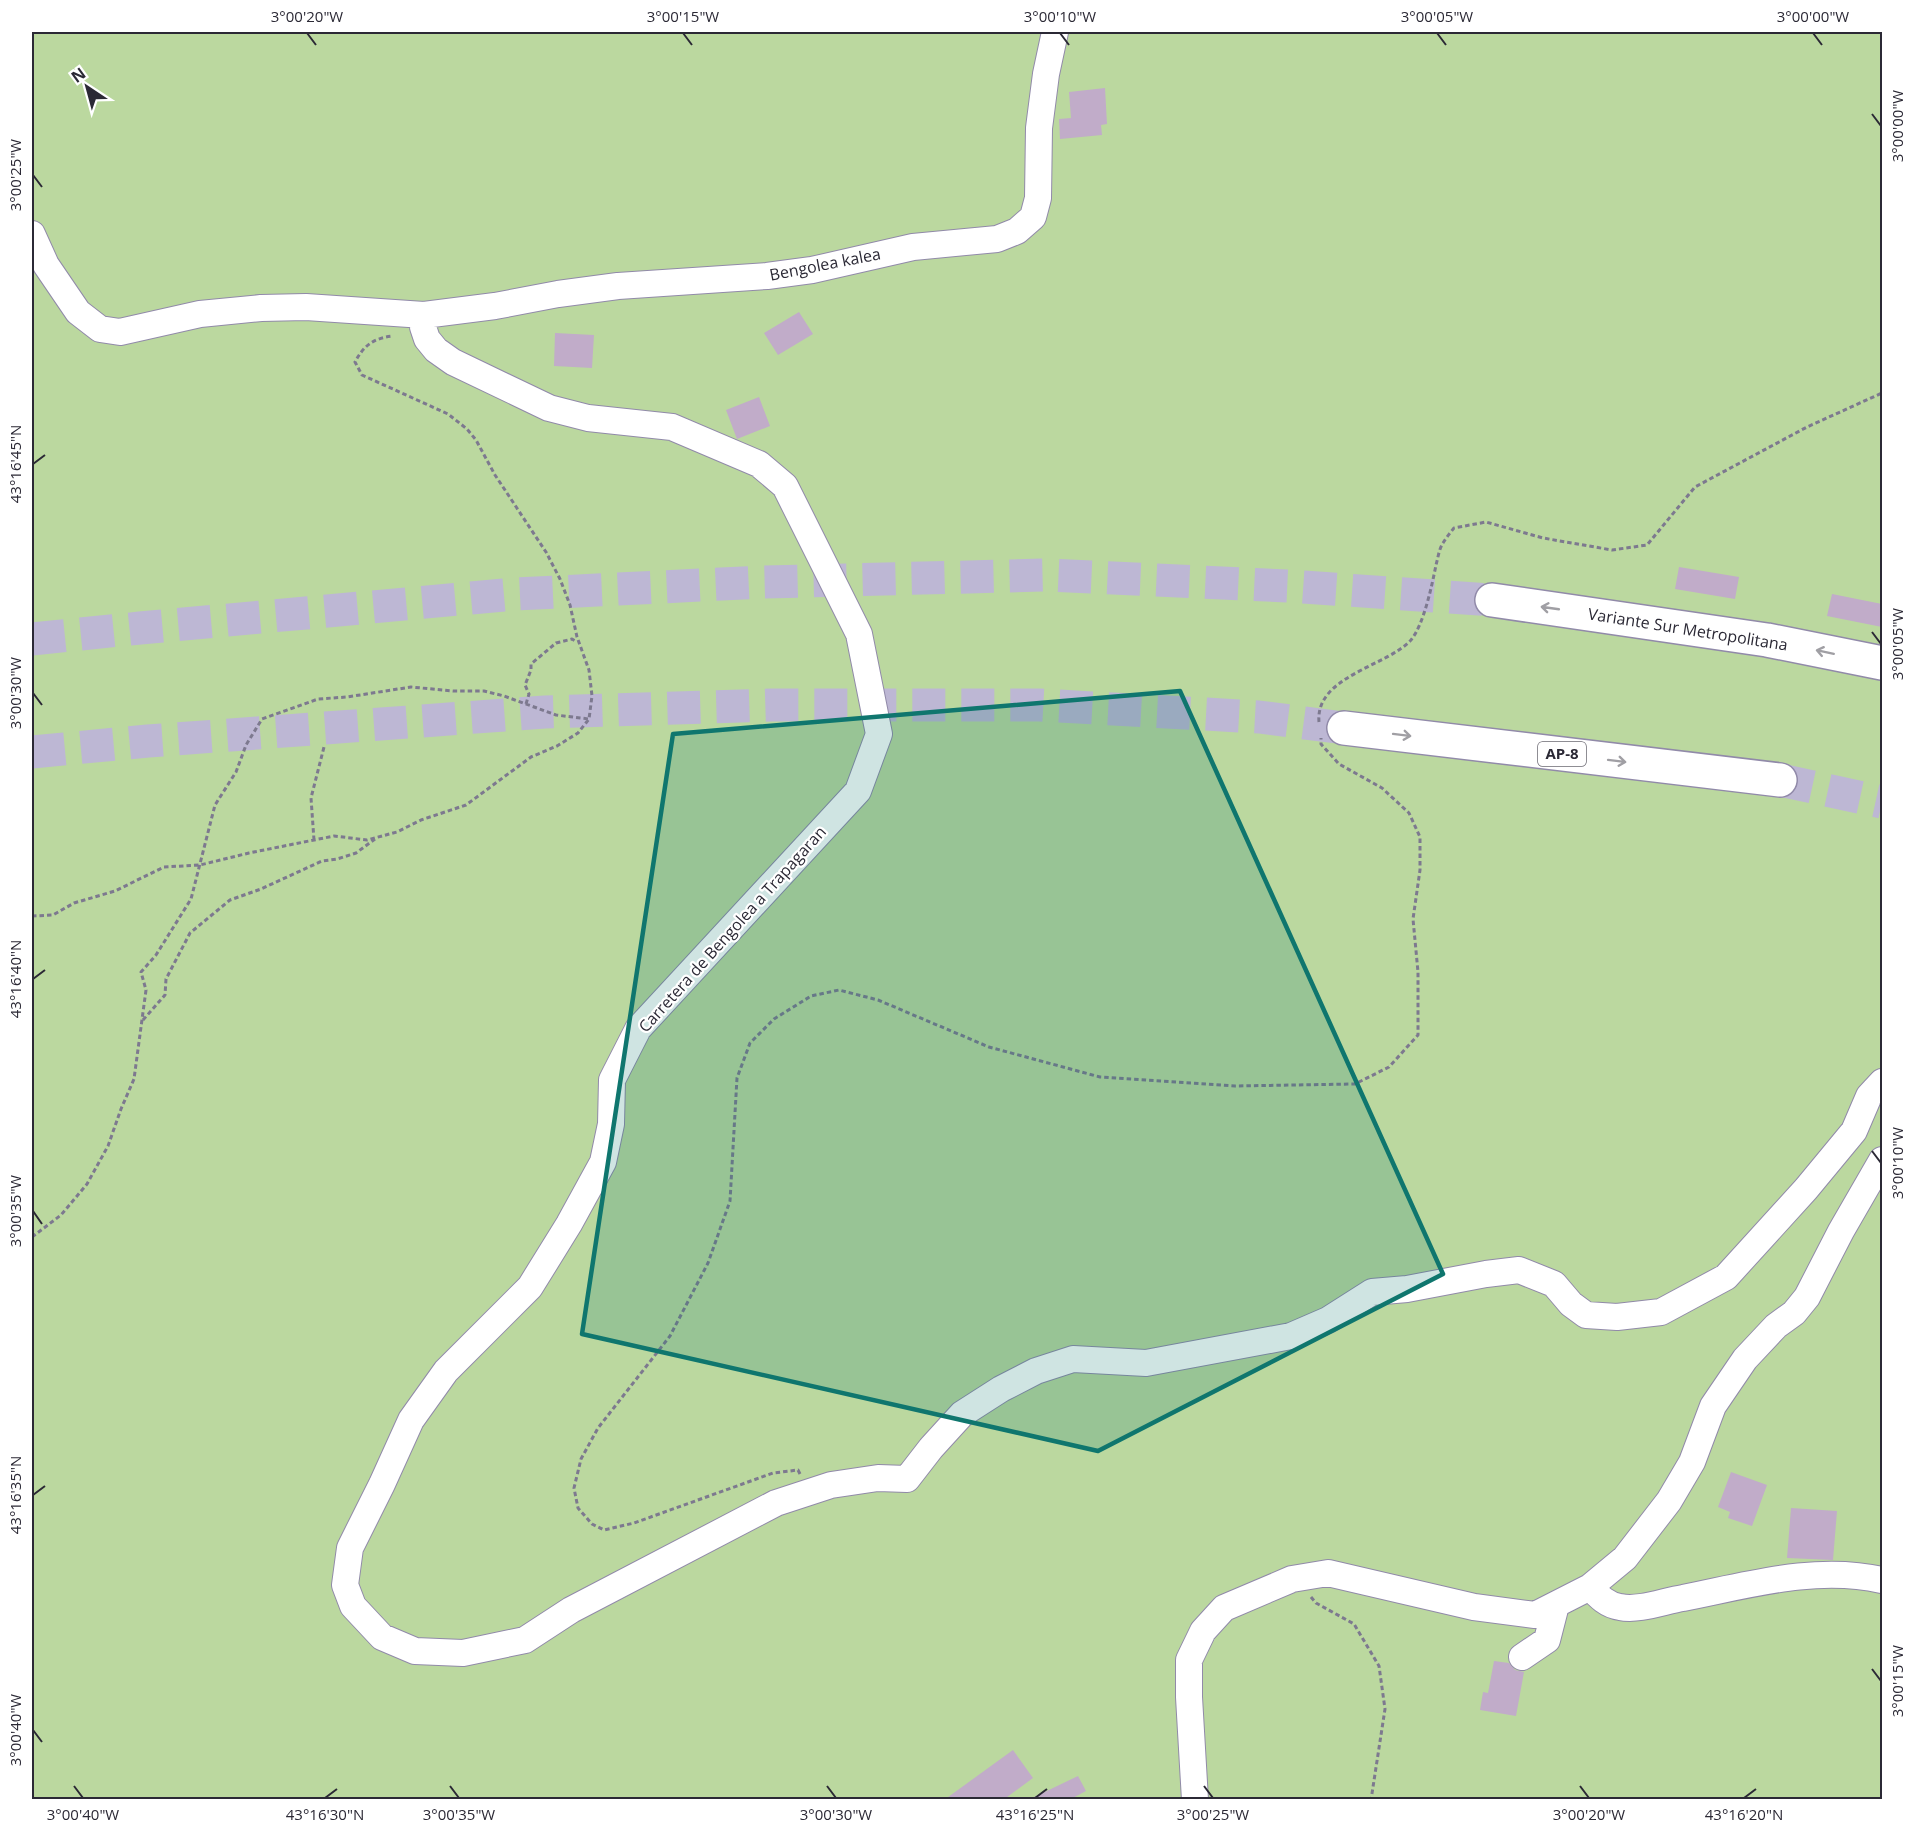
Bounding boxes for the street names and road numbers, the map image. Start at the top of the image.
street label: Bengolea kalea [768,242,882,286]
street label: Variante Sur Metropolitana [1587,602,1789,656]
road number: AP-8 [1538,742,1586,766]
street label: Carretera de Bengolea a Trapagaran [633,821,831,1037]

